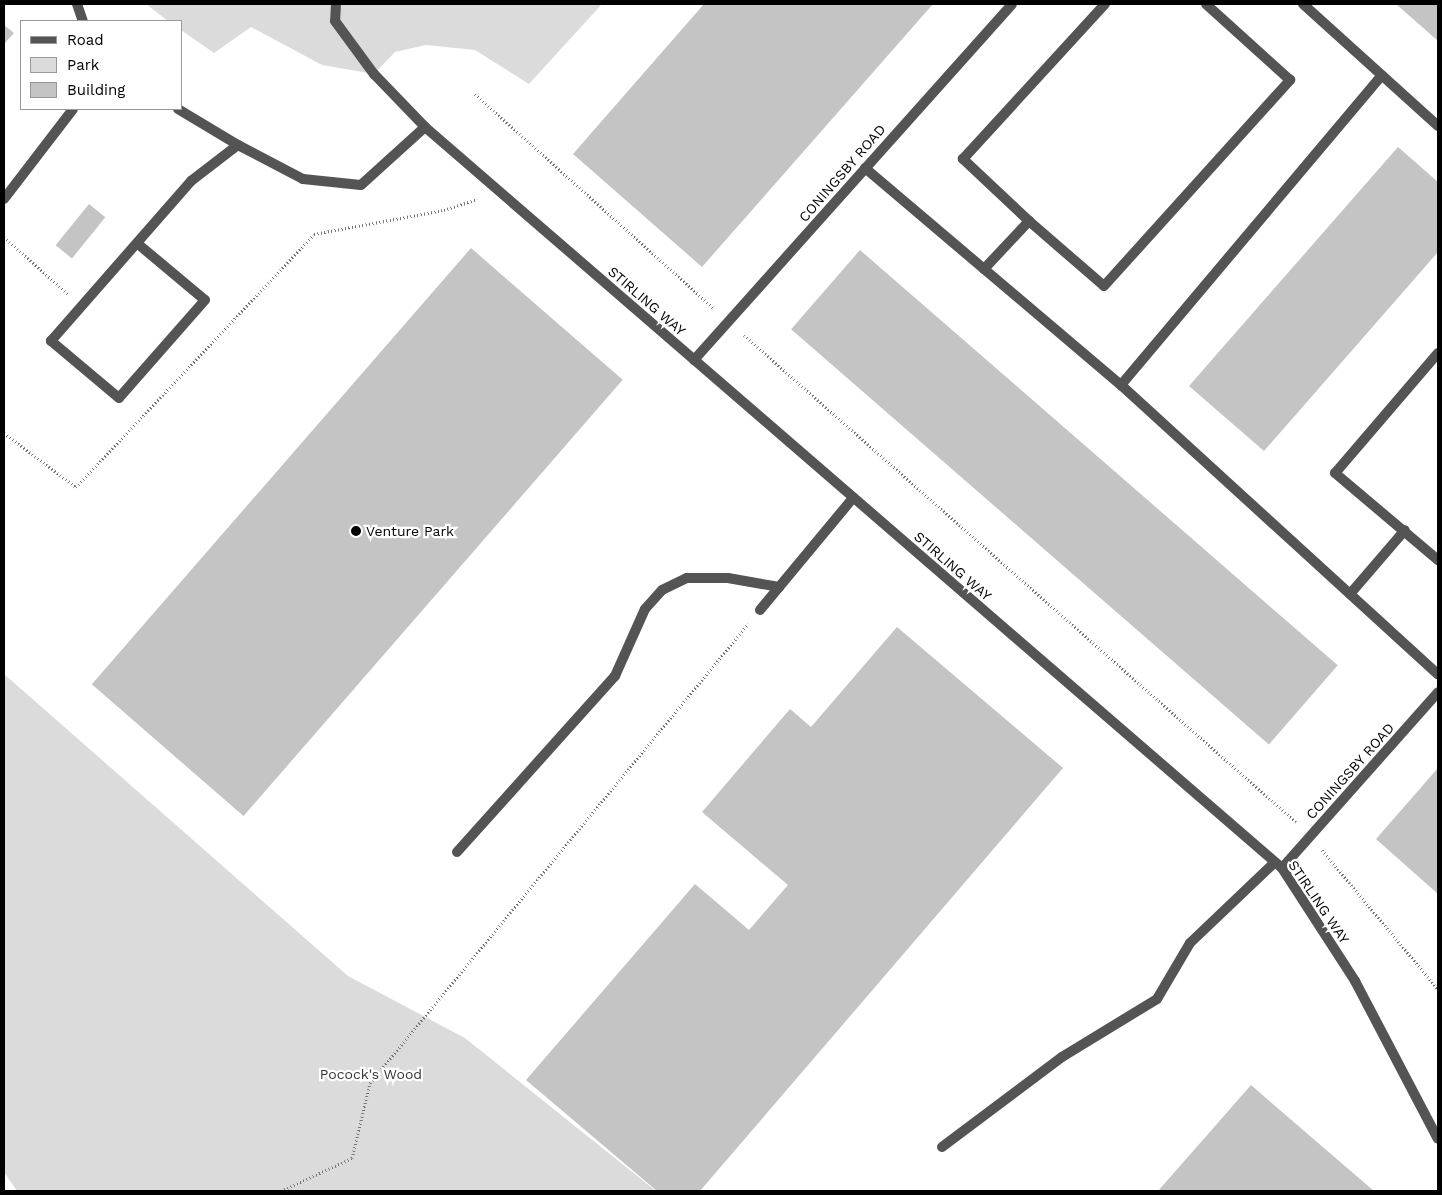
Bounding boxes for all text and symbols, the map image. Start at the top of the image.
legend [20,20,182,110]
text: Road [67,31,104,49]
text: Park [67,56,99,74]
text: Building [67,81,125,99]
street label: CONINGSBY ROAD [795,121,889,225]
street label: STIRLING WAY [605,263,689,339]
place label: Venture Park [366,523,454,539]
marker: Venture Park [350,525,362,537]
street label: STIRLING WAY [911,528,995,604]
street label: CONINGSBY ROAD [1302,719,1398,823]
street label: STIRLING WAY [1285,857,1353,947]
park label: Pocock's Wood [320,1066,422,1082]

